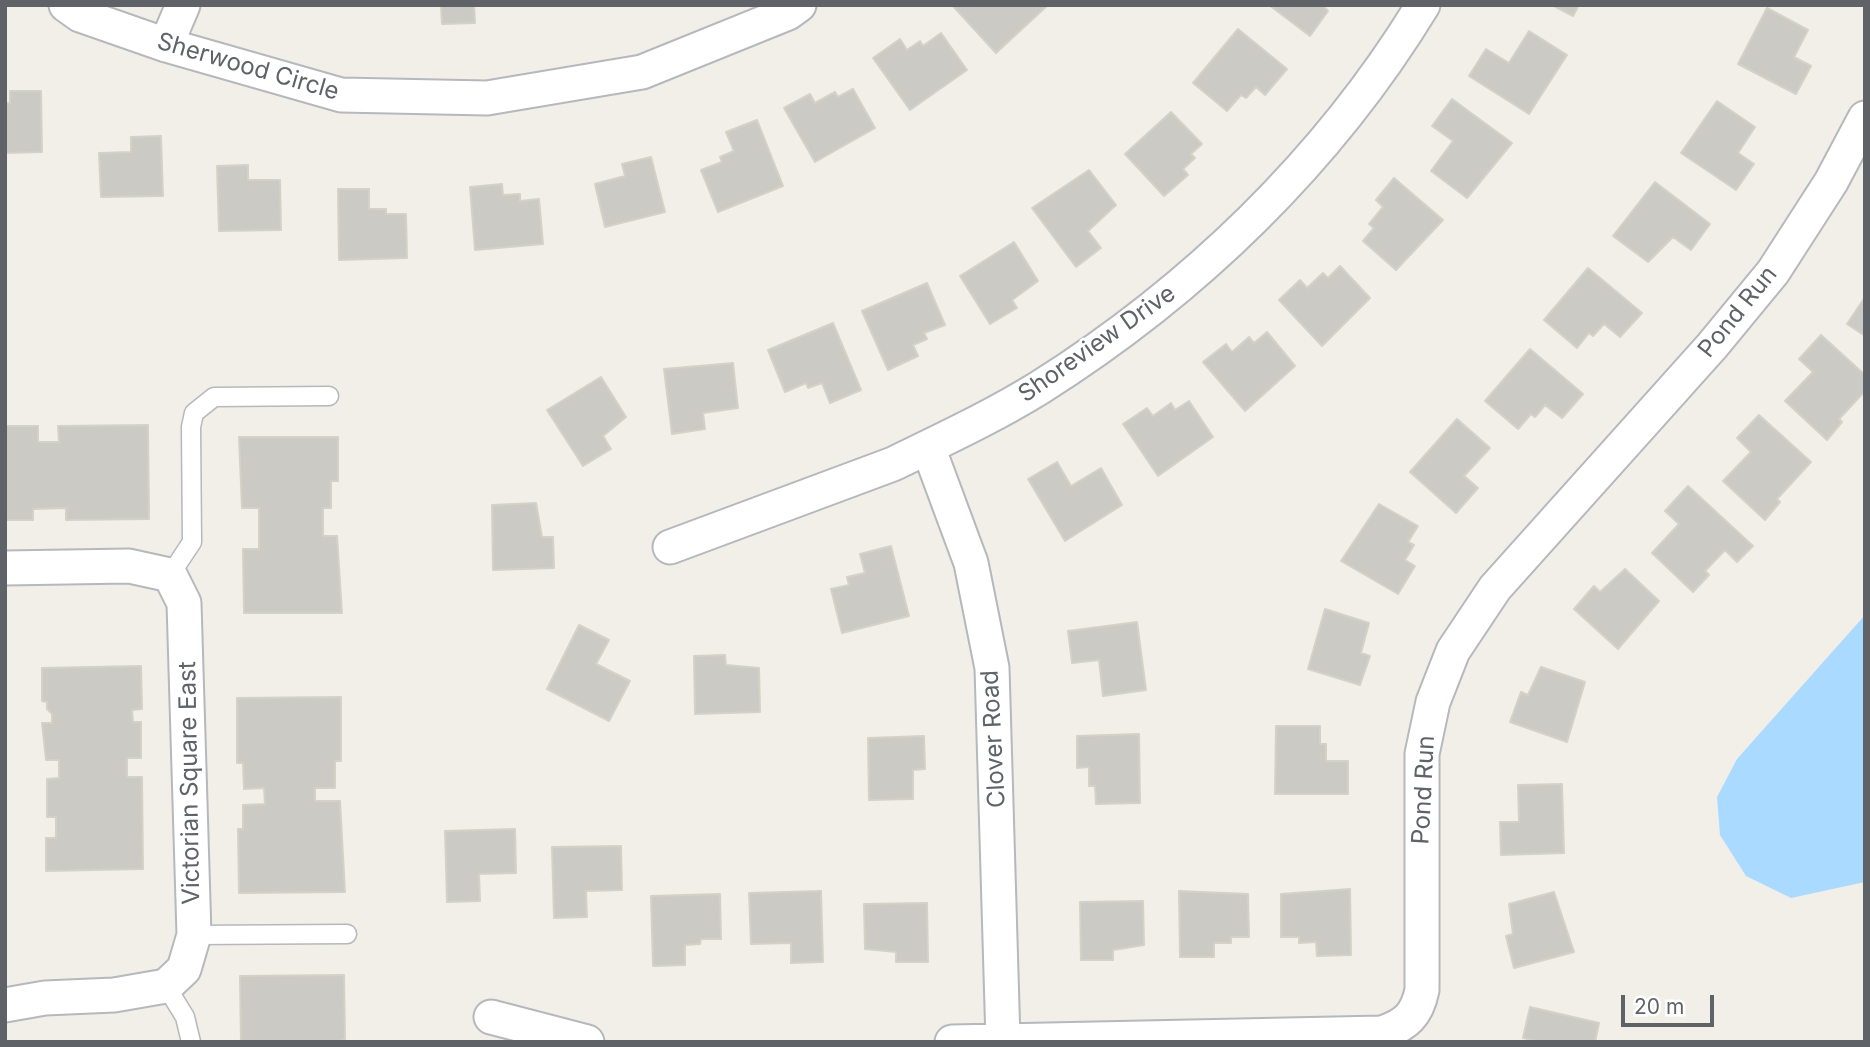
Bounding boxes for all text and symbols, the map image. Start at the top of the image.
street label: Sherwood Circle [154,27,342,107]
street label: Pond Run [1693,261,1783,363]
street label: Shoreview Drive [1013,279,1181,409]
street label: Victorian Square East [173,661,207,905]
street label: Clover Road [976,669,1012,809]
street label: Pond Run [1407,735,1441,845]
scale bar [1625,981,1718,1025]
text: 20 m [1634,994,1684,1019]

